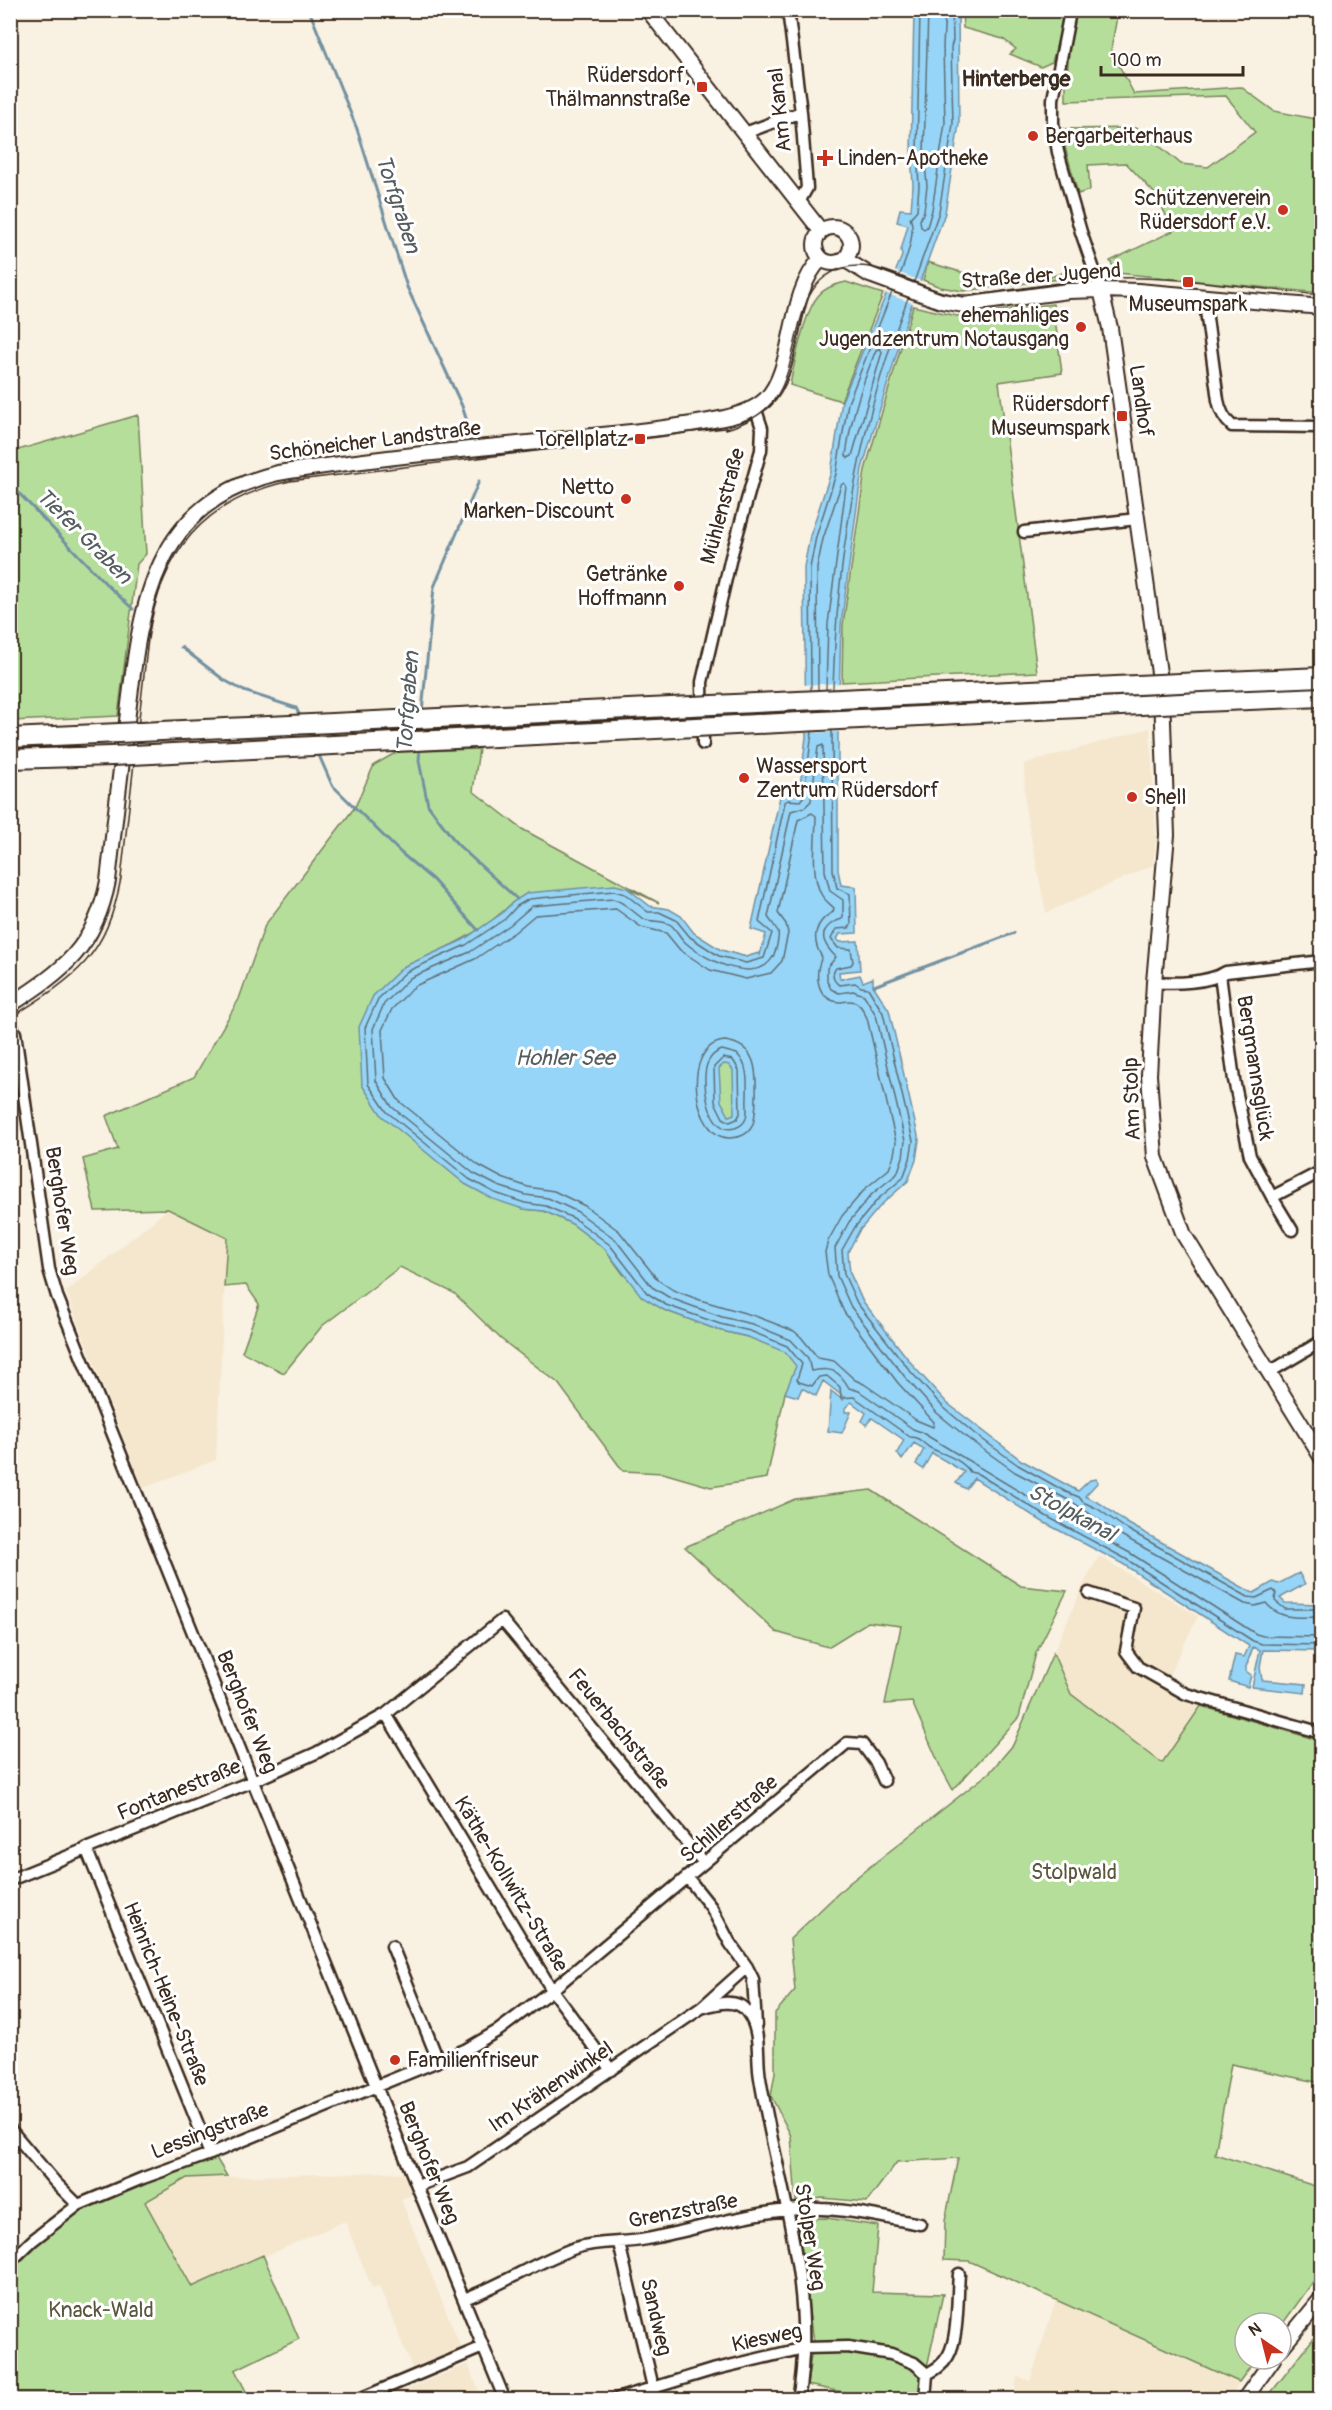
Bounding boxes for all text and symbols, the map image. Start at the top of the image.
scale bar [1101,39,1244,77]
text: 100 m [1110,49,1162,72]
place label: Rüdersdorf, Thälmannstraße [545,62,691,113]
district label: Hinterberge [962,65,1072,93]
street label: Am Kanal [762,66,798,154]
marker: Rüdersdorf, Thälmannstraße [695,80,709,94]
place label: Bergarbeiterhaus [1045,123,1193,150]
marker: Bergarbeiterhaus [1026,129,1040,143]
place label: Linden-Apotheke [837,145,989,172]
marker: Linden-Apotheke [818,151,832,165]
water label: Torfgraben [369,152,427,258]
place label: Schützenverein Rüdersdorf e.V. [1133,185,1271,236]
marker: Schützenverein Rüdersdorf e.V. [1276,203,1290,217]
street label: Straße der Jugend [960,257,1122,295]
marker: Museumspark [1181,275,1195,289]
place label: Museumspark [1128,291,1248,318]
place label: ehemahliges Jugendzentrum Notausgang [819,302,1070,353]
marker: ehemahliges Jugendzentrum Notausgang [1074,320,1088,334]
street label: Landhof [1123,363,1160,439]
place label: Rüdersdorf Museumspark [991,391,1110,442]
marker: Rüdersdorf Museumspark [1115,409,1129,423]
street label: Schöneicher Landstraße [268,415,483,467]
place label: Torellplatz [535,426,628,453]
marker: Torellplatz [633,432,647,446]
street label: Mühlenstraße [695,444,752,567]
place label: Netto Marken-Discount [463,474,615,525]
water label: Tiefer Graben [30,482,139,591]
marker: Netto Marken-Discount [619,492,633,506]
place label: Getränke Hoffmann [577,561,668,612]
marker: Getränke Hoffmann [672,579,686,593]
water label: Torfgraben [391,649,426,753]
place label: Wassersport Zentrum Rüdersdorf [756,753,939,804]
marker: Wassersport Zentrum Rüdersdorf [737,771,751,785]
place label: Shell [1144,784,1186,811]
marker: Shell [1125,790,1139,804]
street label: Bergmannsglück [1230,993,1280,1143]
water label: Hohler See [515,1044,617,1072]
street label: Am Stolp [1117,1057,1147,1141]
street label: Berghofer Weg [38,1145,86,1277]
water label: Stolpkanal [1023,1478,1123,1550]
street label: Berghofer Weg [210,1647,284,1777]
street label: Feuerbachstraße [562,1663,677,1796]
street label: Fontanestraße [113,1753,245,1827]
street label: Schillerstraße [674,1769,784,1869]
street label: Käthe-Kollwitz-Straße [448,1791,574,1977]
park label: Stolpwald [1031,1859,1117,1886]
street label: Heinrich-Heine-Straße [117,1898,216,2091]
street label: Im Krähenwinkel [483,2035,619,2139]
place label: Familienfriseur [407,2047,539,2074]
marker: Familienfriseur [388,2053,402,2067]
street label: Lessingstraße [147,2096,273,2166]
street label: Berghofer Weg [392,2098,466,2228]
street label: Stolper Weg [788,2181,832,2293]
street label: Grenzstraße [626,2187,741,2235]
street label: Sandweg [634,2276,678,2358]
park label: Knack-Wald [48,2297,154,2324]
north arrow [1233,2311,1293,2371]
street label: Kiesweg [729,2317,805,2359]
text: N [1245,2318,1265,2341]

